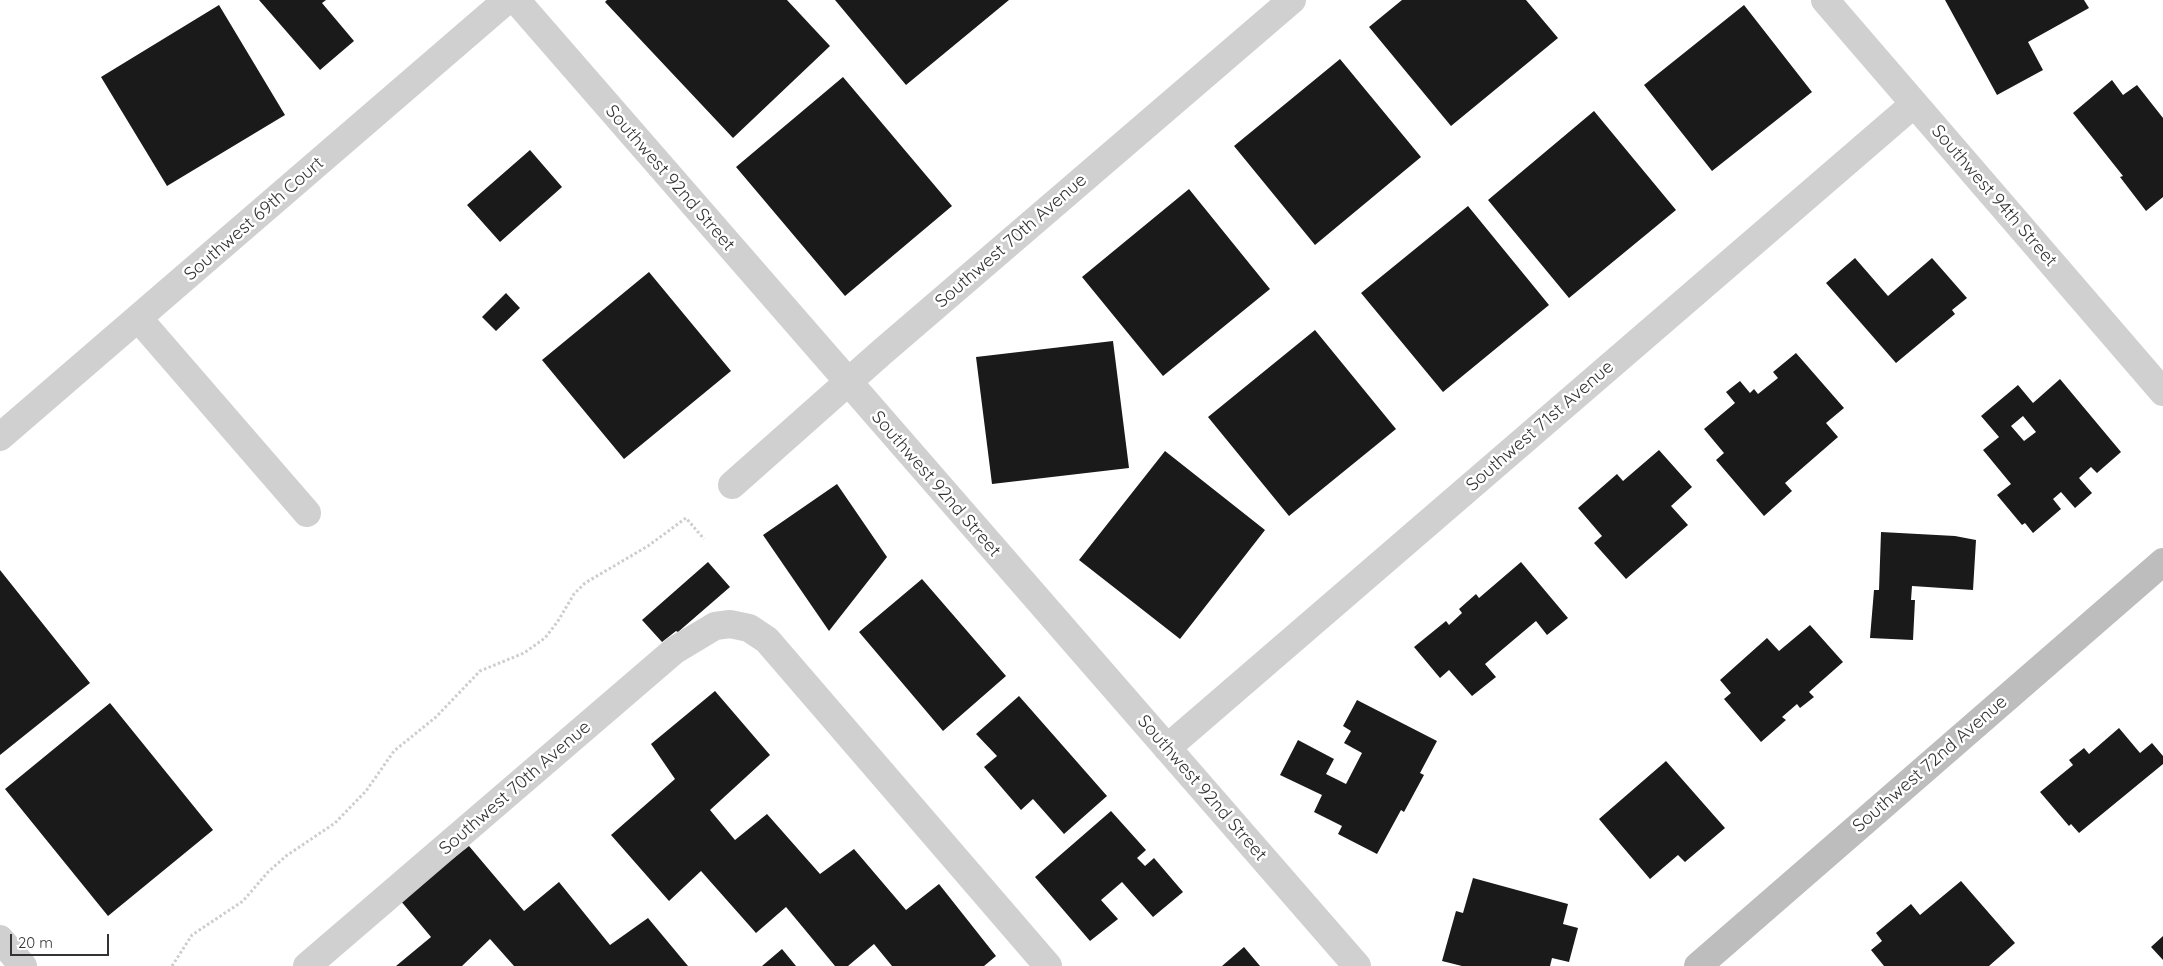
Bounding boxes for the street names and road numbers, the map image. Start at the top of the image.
street label: Southwest 92nd Street [601,101,739,255]
street label: Southwest 94th Street [1927,121,2061,271]
street label: Southwest 69th Court [180,153,328,285]
street label: Southwest 70th Avenue [931,169,1091,313]
street label: Southwest 71st Avenue [1462,356,1618,496]
street label: Southwest 92nd Street [867,407,1005,561]
street label: Southwest 72nd Avenue [1848,691,2012,837]
street label: Southwest 92nd Street [1133,711,1271,865]
street label: Southwest 70th Avenue [435,716,595,860]

